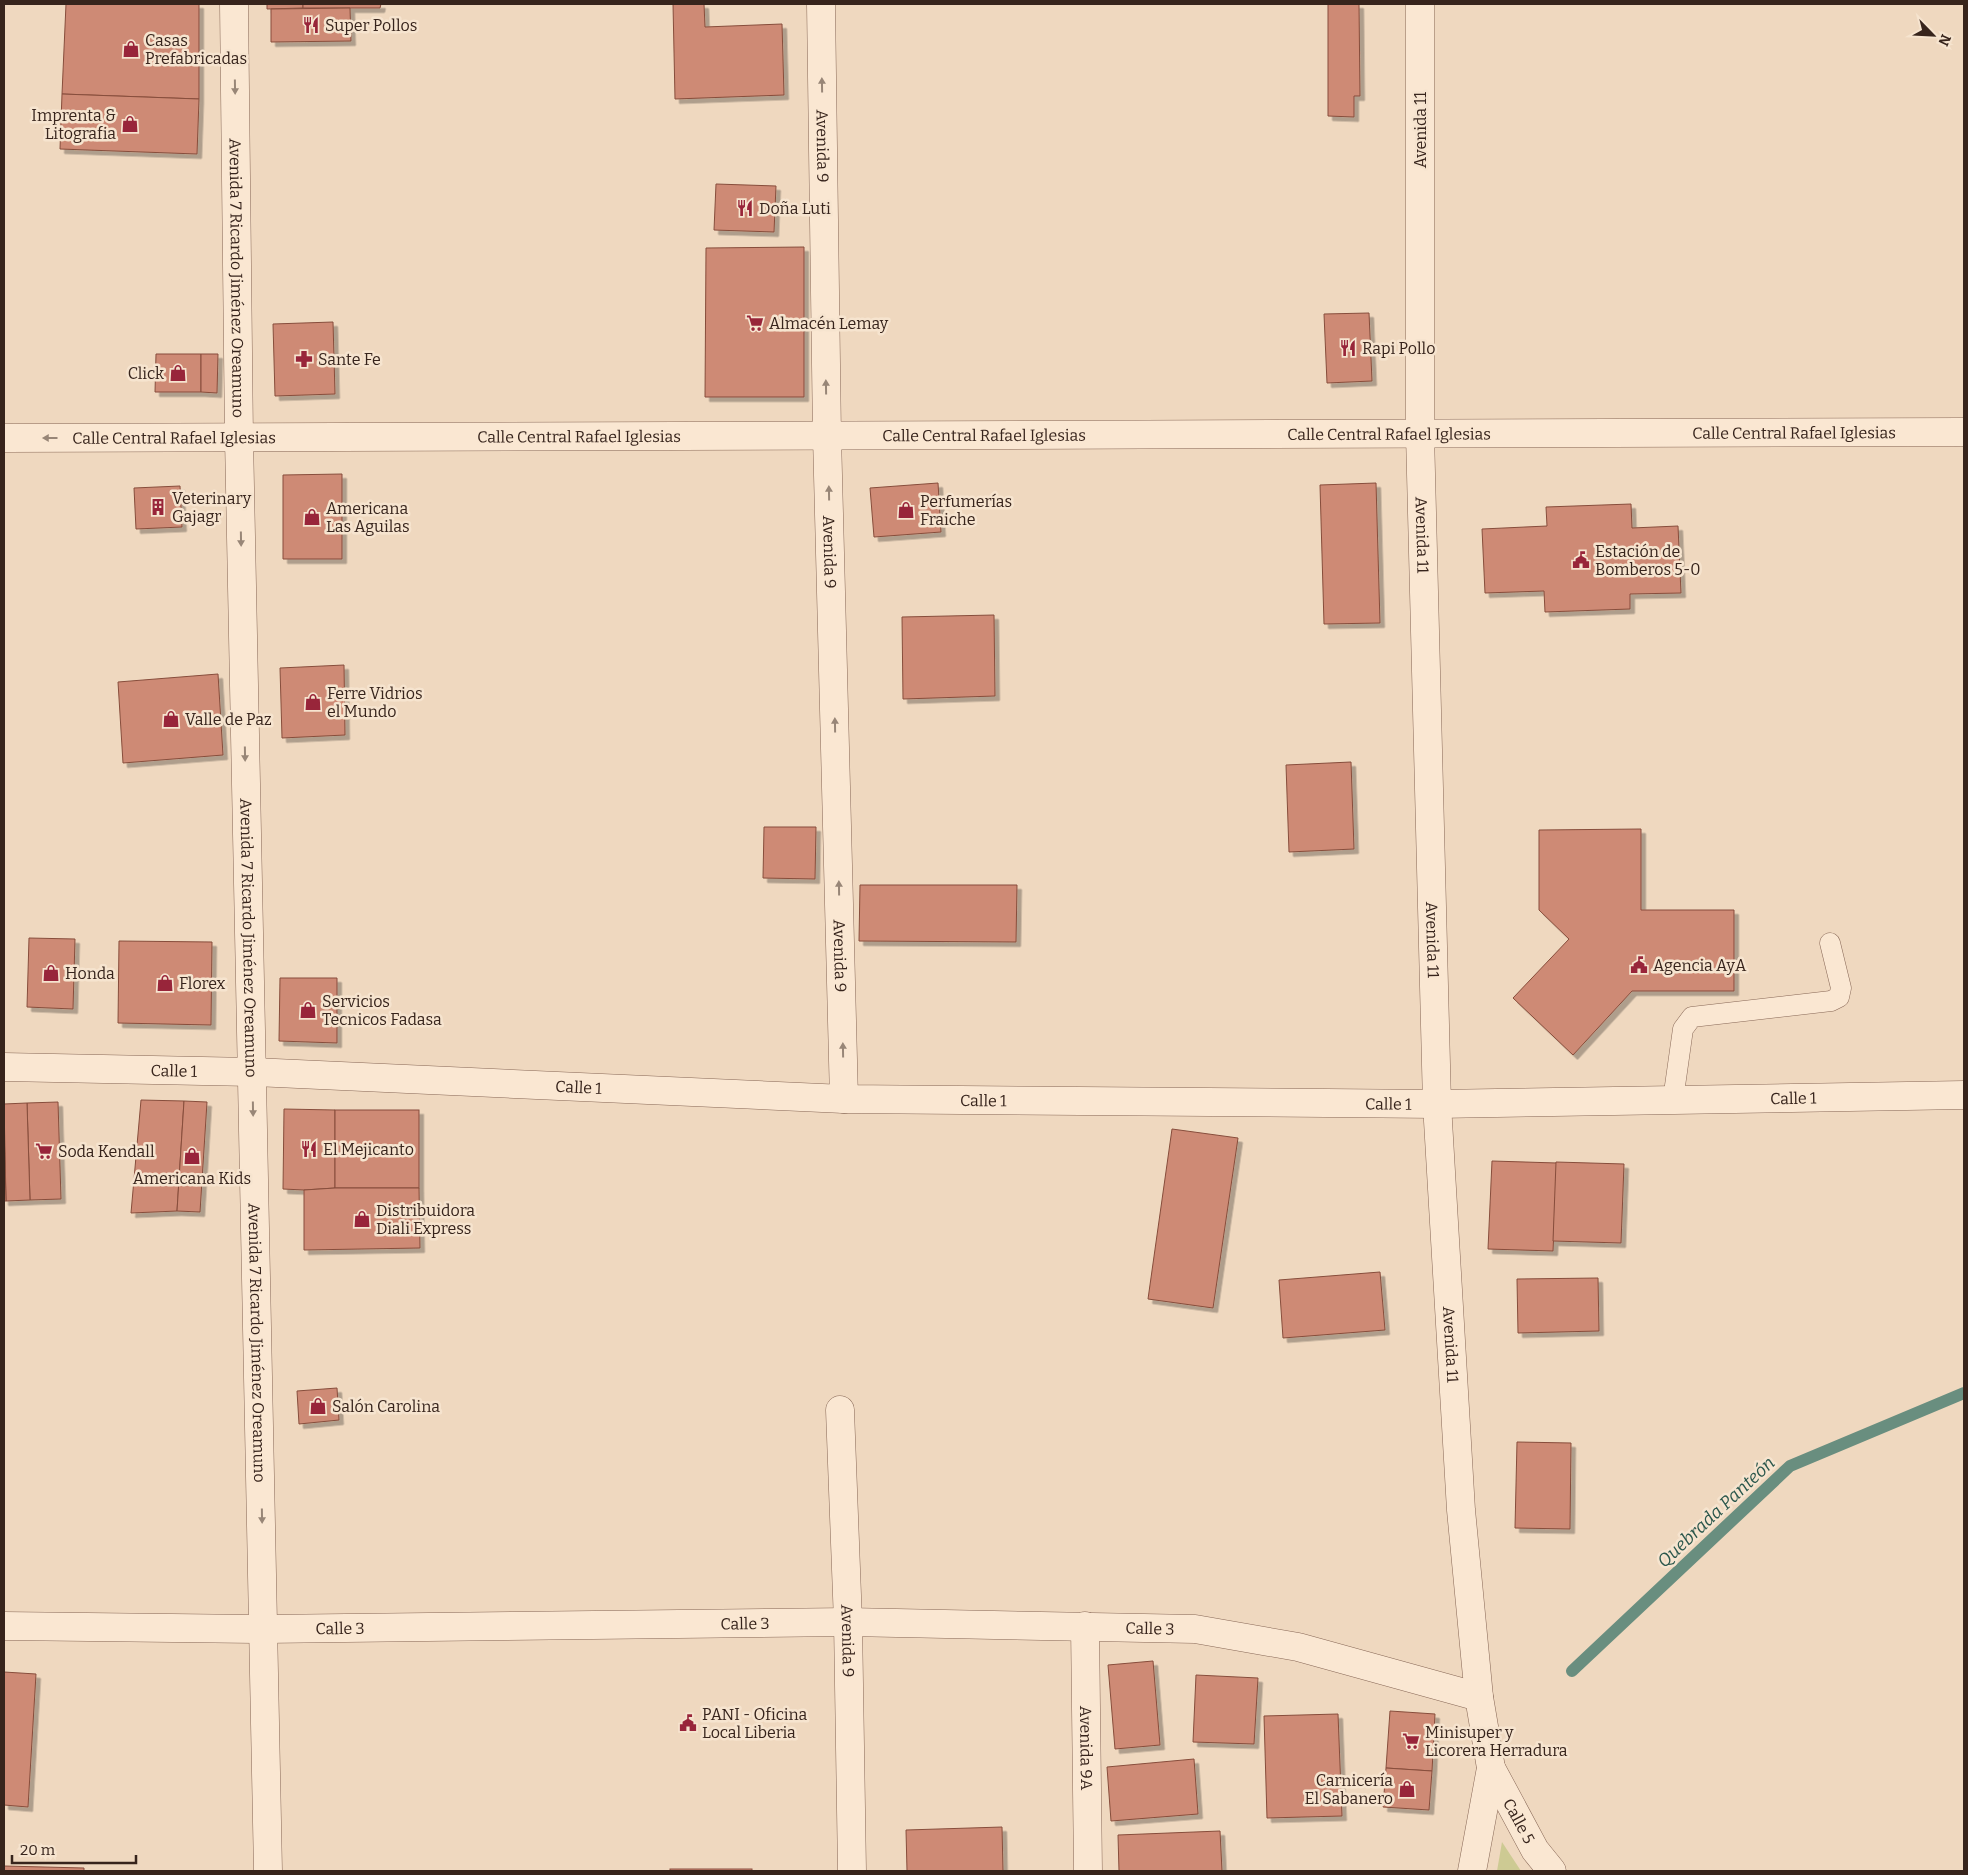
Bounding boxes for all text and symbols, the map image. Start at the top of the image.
north arrow [1908,10,1958,60]
restaurant icon: Super Pollos [301,15,321,35]
place label: Super Pollos [325,16,417,35]
place label: Casas Prefabricadas [145,31,247,68]
text: N [1934,32,1954,49]
shop icon: Casas Prefabricadas [121,39,141,59]
one-way arrow [818,77,826,93]
one-way arrow [231,80,239,96]
street label: Avenida 11 [1411,91,1430,168]
place label: Imprenta & Litografia [31,106,116,143]
street label: Avenida 9 [813,109,833,183]
shop icon: Imprenta & Litografia [120,114,140,134]
street label: Avenida 7 Ricardo Jiménez Oreamuno [226,138,248,418]
restaurant icon: Doña Luti [735,198,755,218]
place label: Doña Luti [759,199,831,218]
supermarket icon: Almacén Lemay [745,313,765,333]
place label: Almacén Lemay [769,314,889,333]
restaurant icon: Rapi Pollo [1338,338,1358,358]
place label: Rapi Pollo [1362,339,1435,358]
pharmacy icon: Sante Fe [294,349,314,369]
place label: Sante Fe [318,350,381,369]
shop icon: Click [168,363,188,383]
place label: Click [128,364,164,383]
one-way arrow [822,379,830,395]
street label: Calle Central Rafael Iglesias [1692,423,1896,442]
street label: Calle Central Rafael Iglesias [1287,424,1491,444]
street label: Calle Central Rafael Iglesias [882,425,1086,445]
street label: Calle Central Rafael Iglesias [477,426,681,446]
street label: Calle Central Rafael Iglesias [72,428,276,447]
one-way arrow [42,434,58,442]
one-way arrow [824,484,832,500]
place label: Veterinary Gajagr [172,489,252,526]
place label: Perfumerías Fraiche [920,492,1012,529]
street label: Avenida 11 [1412,496,1433,574]
building icon: Veterinary Gajagr [148,497,168,517]
place label: Americana Las Aguilas [326,499,410,536]
shop icon: Perfumerías Fraiche [896,500,916,520]
shop icon: Americana Las Aguilas [302,507,322,527]
street label: Avenida 9 [820,515,840,589]
one-way arrow [237,531,245,547]
place label: Estación de Bomberos 5-0 [1595,542,1700,579]
public building icon: Estación de Bomberos 5-0 [1571,550,1591,570]
place label: Ferre Vidrios el Mundo [327,684,423,721]
shop icon: Ferre Vidrios el Mundo [303,692,323,712]
shop icon: Valle de Paz [161,709,181,729]
place label: Valle de Paz [185,710,272,729]
one-way arrow [830,717,838,733]
one-way arrow [241,746,249,762]
street label: Avenida 7 Ricardo Jiménez Oreamuno [237,798,261,1078]
one-way arrow [835,879,843,895]
street label: Avenida 11 [1422,901,1443,979]
street label: Avenida 9 [830,919,851,993]
public building icon: Agencia AyA [1629,955,1649,975]
place label: Agencia AyA [1653,956,1747,975]
shop icon: Honda [41,963,61,983]
place label: Honda [65,964,115,983]
shop icon: Florex [155,973,175,993]
place label: Florex [179,974,226,993]
place label: Servicios Tecnicos Fadasa [322,992,442,1029]
shop icon: Servicios Tecnicos Fadasa [298,1000,318,1020]
one-way arrow [839,1042,847,1058]
street label: Calle 1 [151,1060,198,1080]
street label: Calle 1 [555,1076,603,1097]
street label: Calle 1 [1770,1088,1817,1108]
street label: Calle 1 [960,1090,1007,1110]
street label: Calle 1 [1365,1094,1412,1113]
one-way arrow [249,1101,257,1117]
restaurant icon: El Mejicanto [299,1139,319,1159]
place label: El Mejicanto [323,1140,414,1159]
supermarket icon: Soda Kendall [34,1141,54,1161]
place label: Soda Kendall [58,1142,155,1161]
shop icon: Americana Kids [182,1146,202,1166]
place label: Americana Kids [133,1169,251,1188]
place label: Distribuidora Diali Express [376,1201,475,1238]
street label: Avenida 7 Ricardo Jiménez Oreamuno [245,1203,270,1483]
shop icon: Distribuidora Diali Express [352,1209,372,1229]
street label: Avenida 11 [1439,1306,1463,1384]
shop icon: Salón Carolina [308,1396,328,1416]
place label: Salón Carolina [332,1397,440,1416]
water label: Quebrada Panteón [1653,1452,1779,1572]
one-way arrow [258,1508,266,1524]
street label: Avenida 9 [838,1604,858,1678]
street label: Calle 3 [720,1613,770,1633]
street label: Calle 3 [315,1618,365,1638]
street label: Calle 3 [1125,1618,1175,1638]
place label: PANI - Oficina Local Liberia [702,1705,808,1742]
street label: Avenida 9A [1076,1706,1097,1791]
public building icon: PANI - Oficina Local Liberia [678,1713,698,1733]
place label: Minisuper y Licorera Herradura [1425,1723,1568,1760]
supermarket icon: Minisuper y Licorera Herradura [1401,1731,1421,1751]
place label: Carnicería El Sabanero [1304,1771,1393,1808]
shop icon: Carnicería El Sabanero [1397,1779,1417,1799]
street label: Calle 5 [1500,1795,1539,1847]
scale bar [12,1832,136,1864]
text: 20 m [20,1841,56,1859]

